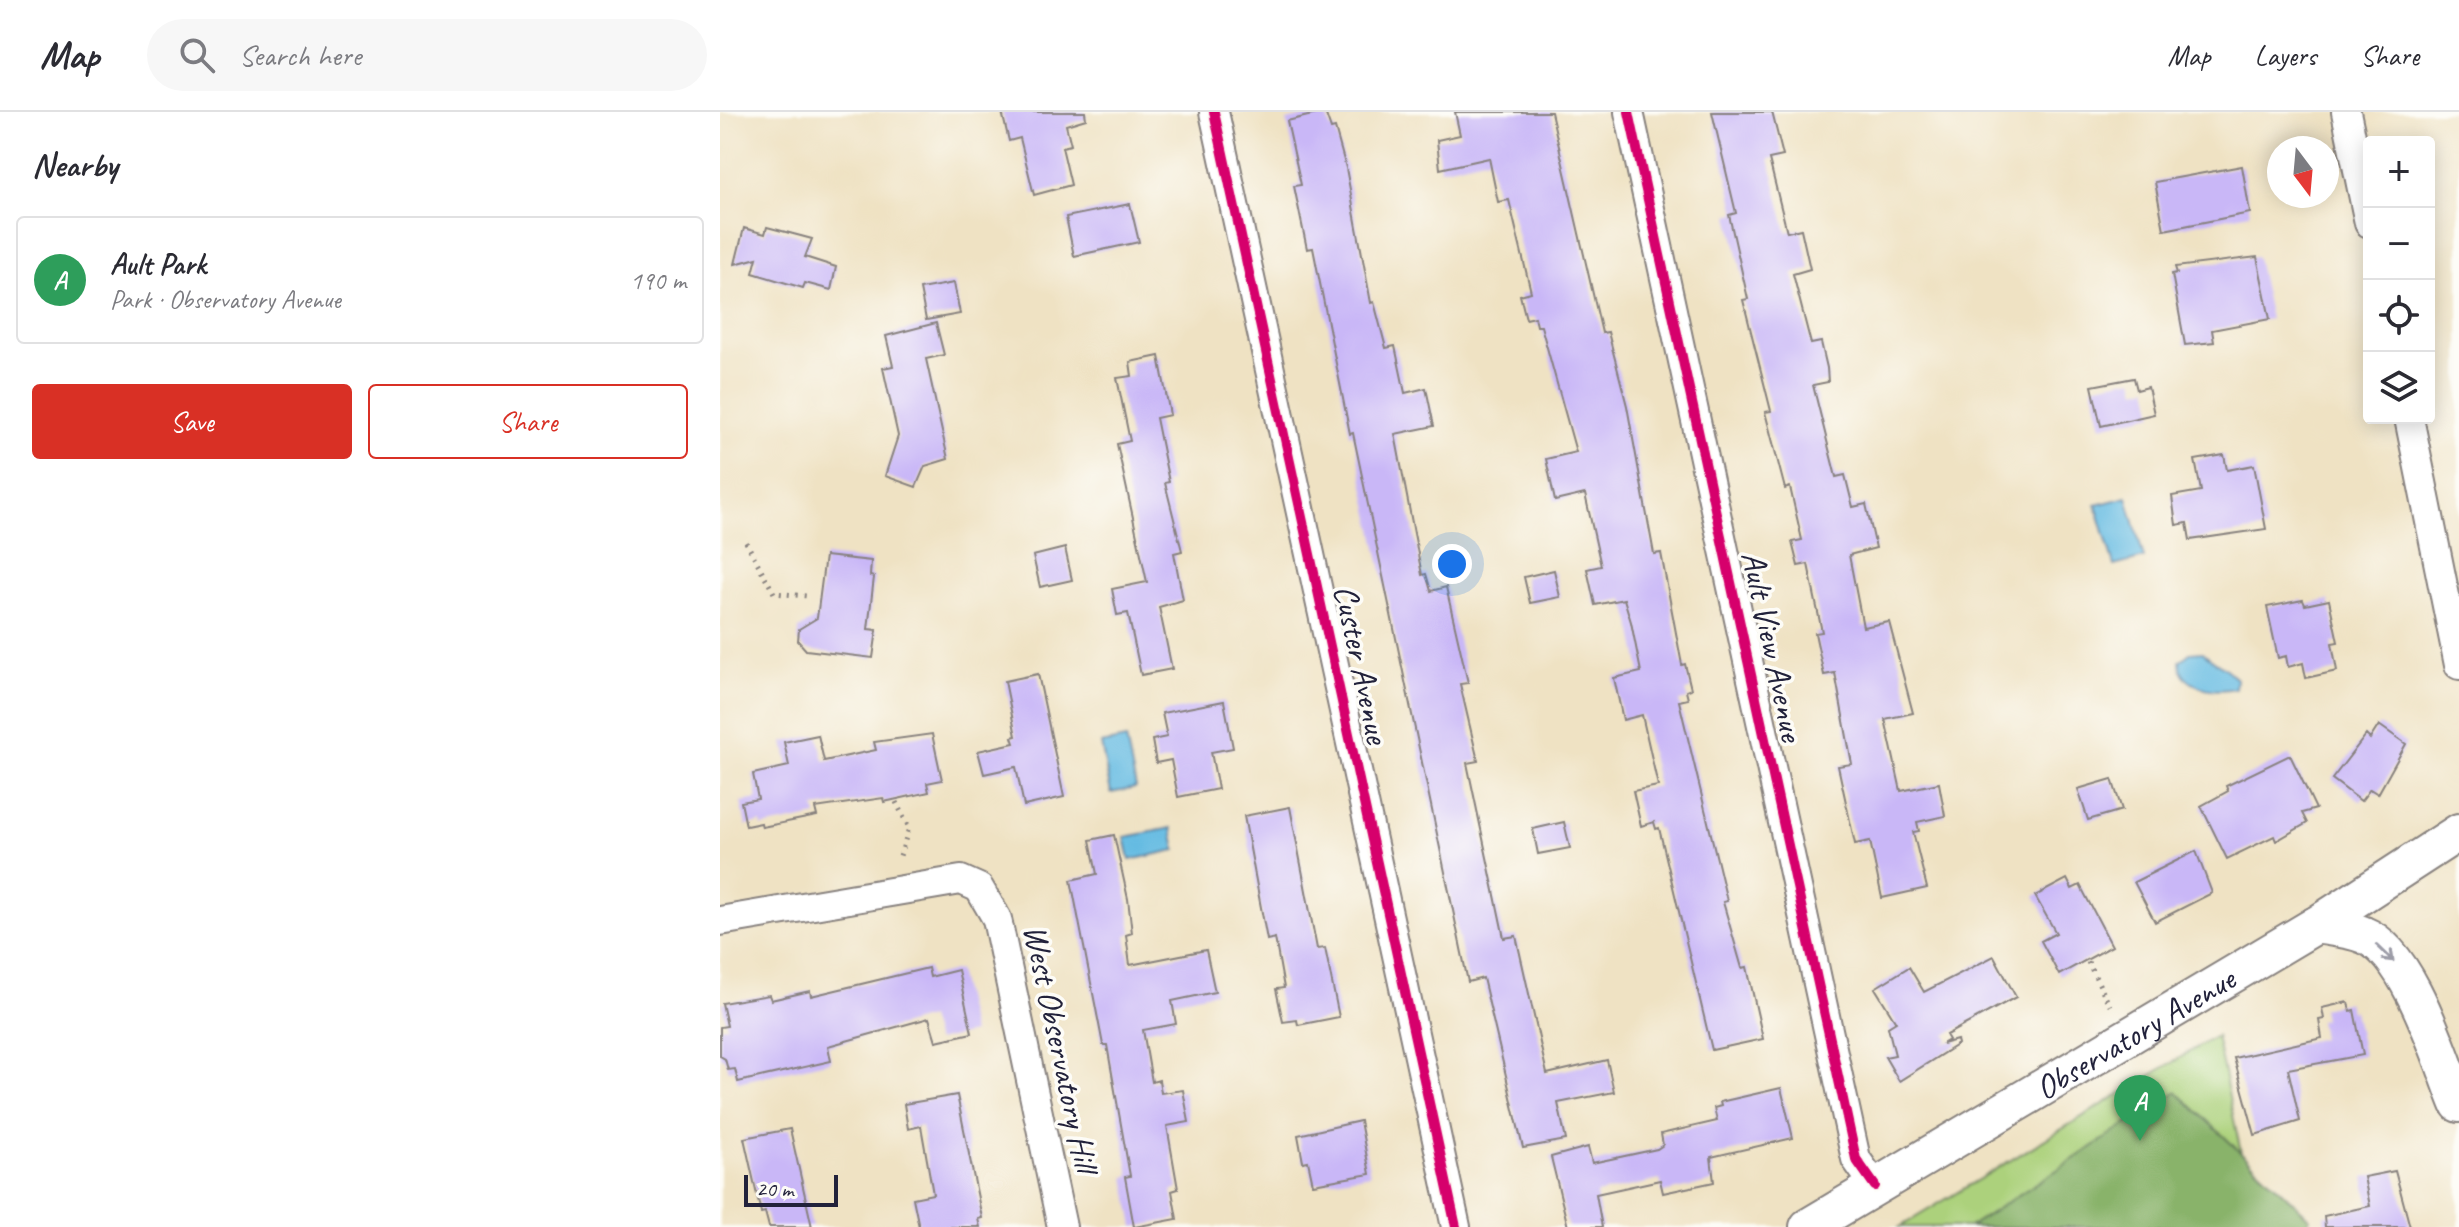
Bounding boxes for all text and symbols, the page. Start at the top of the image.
search box [147,19,707,91]
text: Map [40,32,99,79]
icon: search [175,33,219,77]
text: Search here [239,36,361,74]
text: Map [2168,38,2211,73]
text: Layers [2255,38,2316,73]
text: Share [2360,38,2419,73]
north arrow [2267,136,2339,208]
map controls [2363,136,2435,424]
button: + [2363,136,2435,208]
text: Nearby [32,143,118,186]
button: − [2363,208,2435,280]
text: Ault Park [110,245,206,283]
text: A [53,264,67,297]
text: 190 m [630,264,686,297]
button: locate [2363,280,2435,352]
text: Park · Observatory Avenue [110,283,341,316]
button: layers [2363,352,2435,424]
button: Save [32,384,352,459]
button: Share [368,384,688,459]
your location [1432,544,1472,584]
street label: Ault View Avenue [1732,547,1814,747]
street label: Custer Avenue [1324,581,1400,749]
street label: West Observatory Hill [1014,921,1109,1181]
one-way arrow [2375,943,2394,962]
street label: Observatory Avenue [2027,955,2241,1105]
pin: A [2114,1075,2166,1141]
scale bar [744,1171,838,1207]
text: 20 m [756,1175,793,1203]

